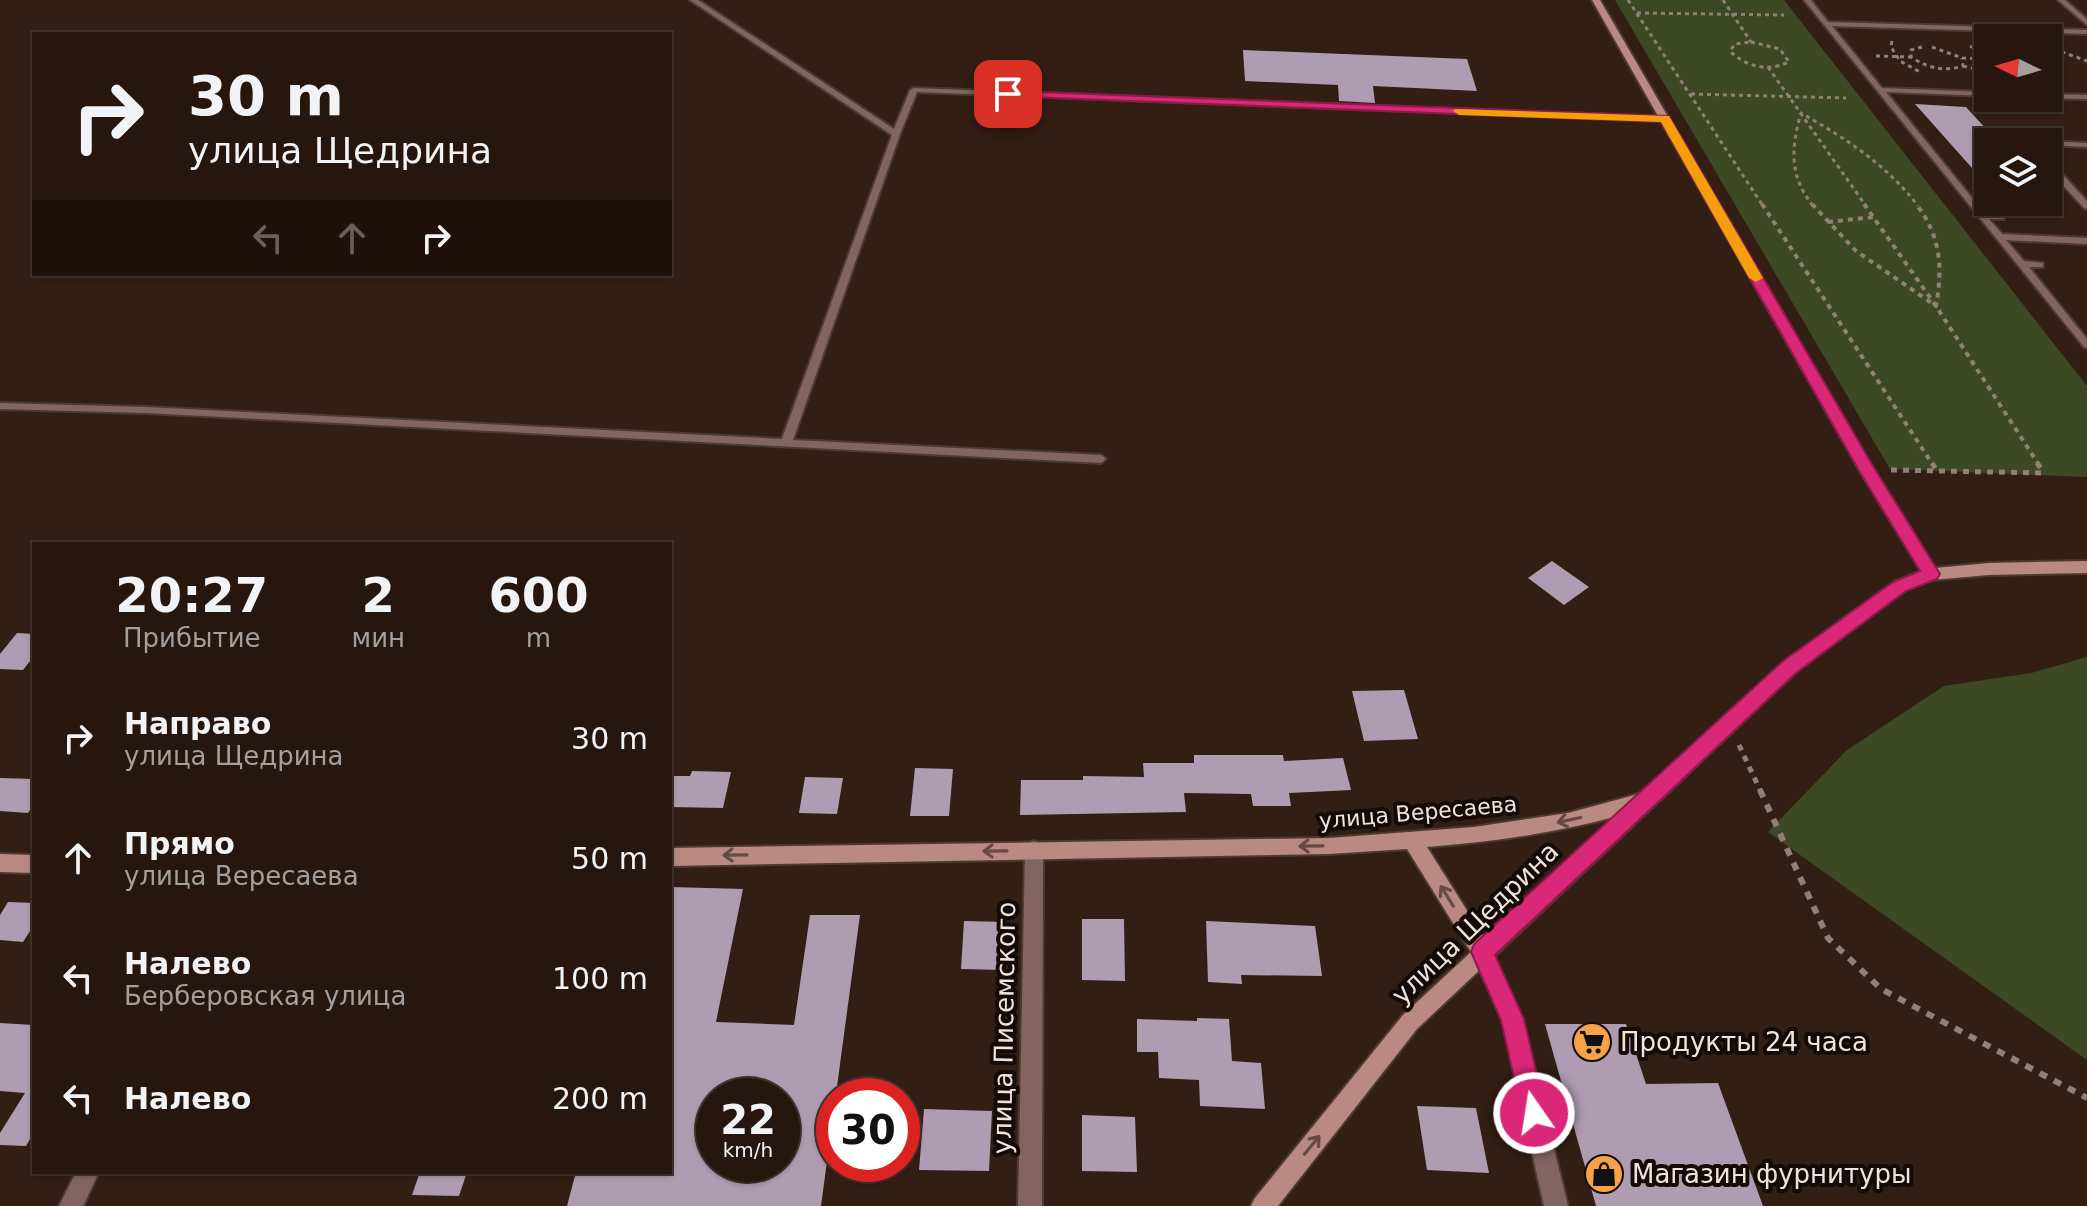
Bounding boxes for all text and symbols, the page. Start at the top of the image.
north arrow [1974,24,2062,112]
map controls [1974,24,2062,216]
pin [974,60,1042,128]
text: 30 m [188,63,344,128]
icon: right [56,64,160,168]
icon: arrive [986,72,1030,116]
button: layers [1974,128,2062,216]
text: улица Щедрина [188,130,492,171]
icon: left [246,216,290,260]
icon: ahead [330,216,374,260]
icon: right [414,216,458,260]
text: 20:27 [115,567,268,623]
text: 2 [362,567,395,623]
text: 600 [488,567,589,623]
text: Прибытие [123,623,261,653]
text: мин [352,623,405,653]
text: m [526,623,551,653]
text: Направо [124,706,271,741]
icon: right [56,716,100,760]
text: 30 m [571,721,648,756]
text: улица Щедрина [124,741,344,771]
street label: улица Вересаева [1318,791,1518,834]
one-way arrow [1557,813,1582,828]
text: Прямо [124,826,235,861]
icon: ahead [56,836,100,880]
street label: улица Щедрина [1386,836,1564,1010]
one-way arrow [1298,838,1325,854]
text: 50 m [571,841,648,876]
one-way arrow [982,843,1009,859]
one-way arrow [722,848,749,863]
text: улица Вересаева [124,861,359,891]
one-way arrow [1439,885,1455,908]
street label: улица Писемского [987,901,1021,1155]
text: Налево [124,946,251,981]
icon: left [56,956,100,1000]
text: 100 m [552,961,648,996]
text: Берберовская улица [124,981,406,1011]
supermarket icon: Продукты 24 часа [1571,1021,1613,1063]
place label: Продукты 24 часа [1620,1027,1868,1057]
position arrow [1492,1071,1576,1155]
icon: left [56,1076,100,1120]
speed limit sign: 30 [816,1078,920,1182]
text: Налево [124,1081,251,1116]
text: 200 m [552,1081,648,1116]
text: 22 [720,1097,776,1143]
one-way arrow [1303,1135,1321,1156]
text: km/h [723,1138,773,1162]
shop icon: Магазин фурнитуры [1583,1153,1625,1195]
place label: Магазин фурнитуры [1632,1159,1912,1189]

